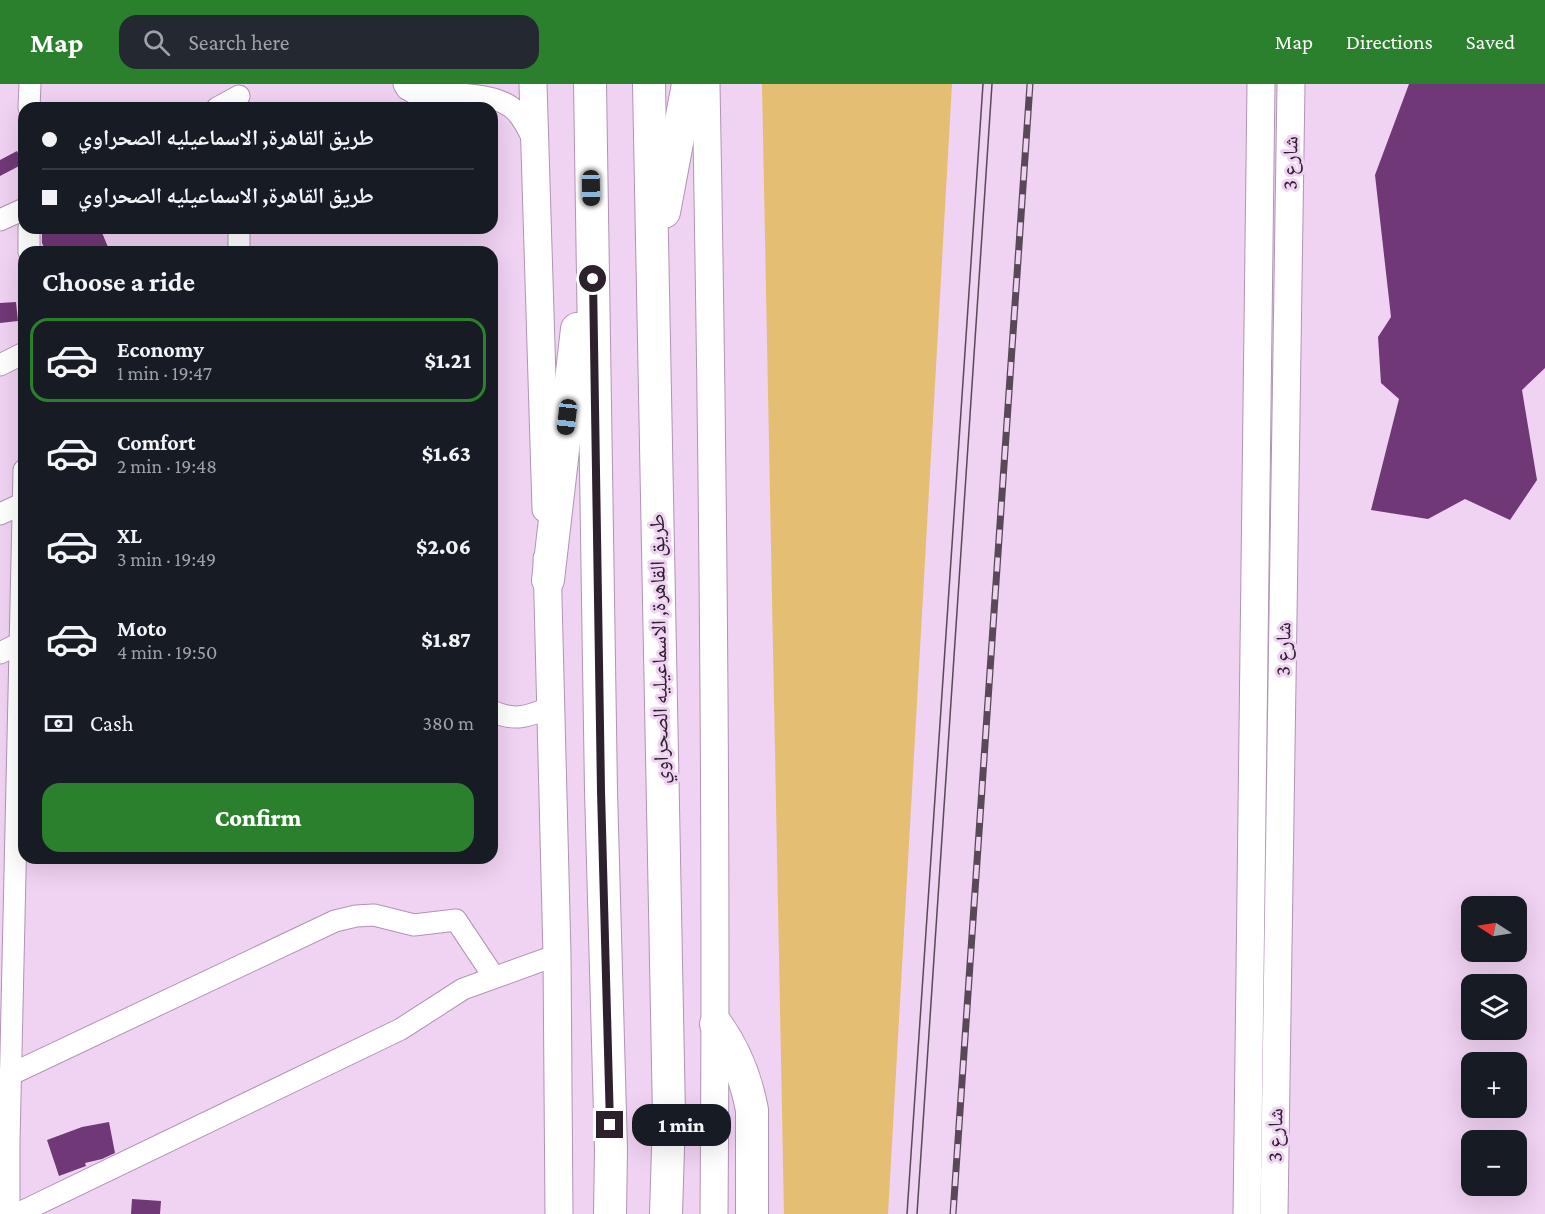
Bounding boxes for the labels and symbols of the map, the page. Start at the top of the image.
street label: شارع 3 [1278,136,1303,190]
car [582,170,600,206]
route start [579,265,606,292]
car [556,398,578,436]
street label: طريق القاهرة, الاسماعيليه الصحراوي [645,514,678,784]
street label: شارع 3 [1271,622,1296,676]
north arrow [1461,896,1527,962]
callout: 1 min [631,1104,730,1146]
street label: شارع 3 [1263,1108,1288,1162]
route end [596,1111,623,1138]

